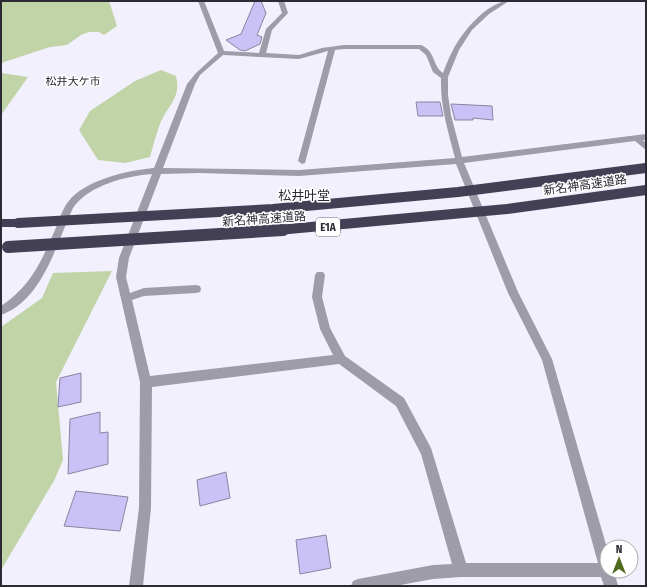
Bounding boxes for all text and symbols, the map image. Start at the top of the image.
district label: 松井大ケ市 [46,75,101,88]
street label: 新名神高速道路 [542,172,628,198]
district label: 松井叶堂 [278,188,330,203]
street label: 新名神高速道路 [222,209,306,229]
road number: E1A [316,218,340,236]
north arrow [599,539,639,579]
text: N [616,543,622,556]

